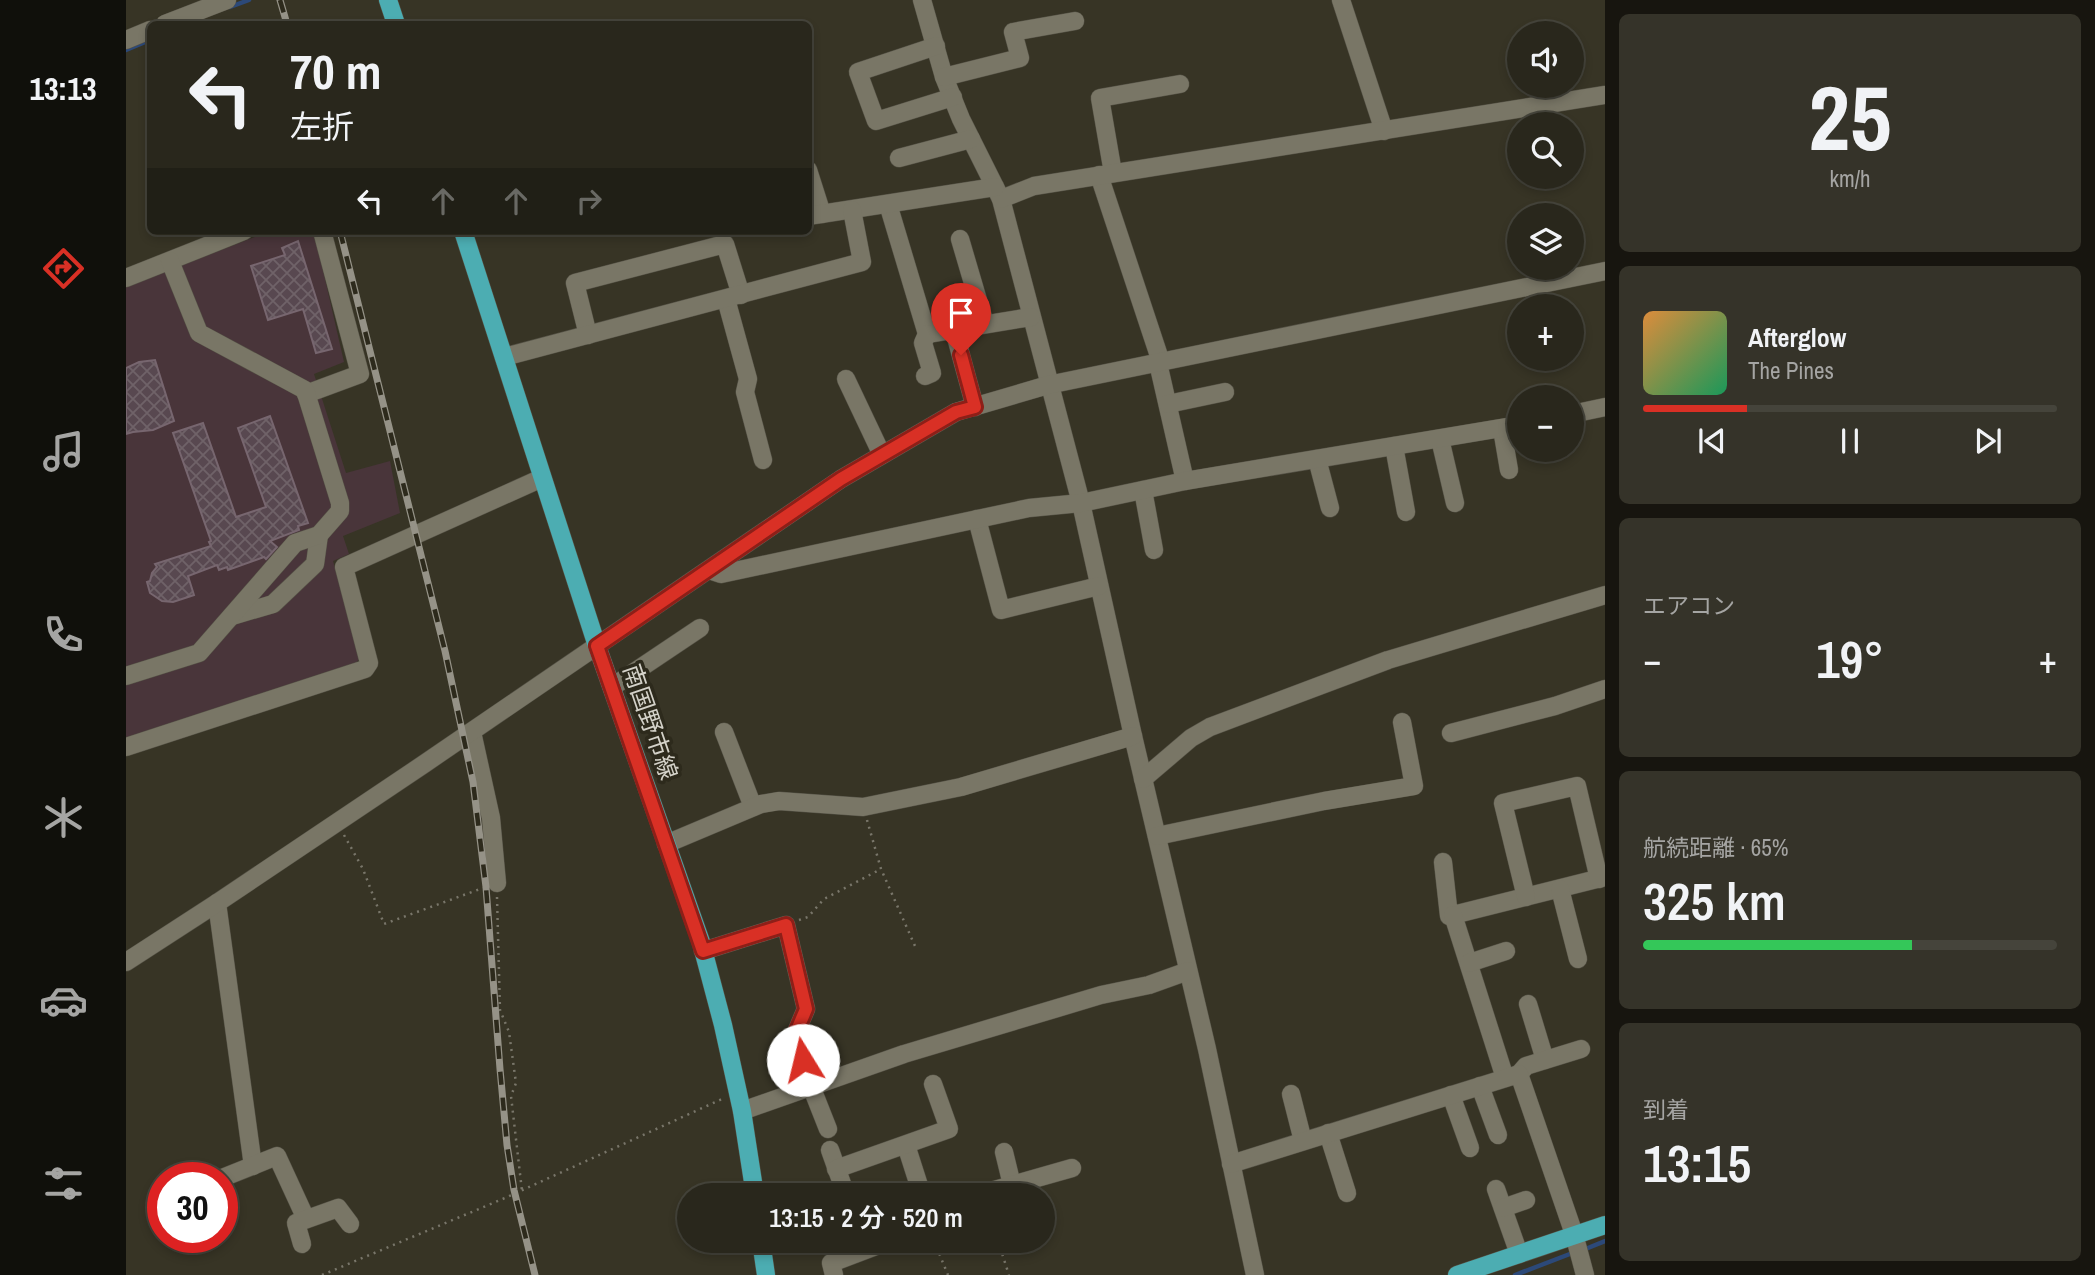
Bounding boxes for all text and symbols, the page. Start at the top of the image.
map controls [1507,21,1584,462]
button: sound [1507,21,1584,98]
text: 70 m [290,38,382,104]
icon: left [175,49,266,140]
text: 25 [1809,56,1892,178]
text: 13:13 [29,67,97,110]
text: 左折 [290,105,354,148]
button: search [1507,112,1584,189]
text: km/h [1830,163,1870,194]
icon: left [351,182,389,220]
icon: ahead [424,182,462,220]
icon: ahead [497,182,535,220]
icon: right [570,182,608,220]
button: layers [1507,203,1584,280]
icon: directions [39,244,88,293]
pin [931,283,991,355]
icon: arrive [942,294,980,332]
button: + [1507,294,1584,371]
text: Afterglow [1748,320,1846,355]
text: The Pines [1748,355,1834,386]
button: − [1507,385,1584,462]
icon: previous [1693,422,1731,460]
icon: pause [1831,422,1869,460]
icon: next [1969,422,2007,460]
icon: music [39,427,88,476]
text: エアコン [1643,590,1735,621]
icon: phone [39,610,88,659]
text: 19° [1816,624,1884,694]
text: − [1643,634,1661,685]
text: + [2039,634,2057,685]
street label: 南国野市線 [616,660,686,784]
icon: climate [39,793,88,842]
text: 航続距離 · 65% [1643,832,1788,863]
text: 325 km [1643,866,1786,936]
icon: car [39,976,88,1025]
position arrow [766,1023,840,1097]
text: 到着 [1643,1094,1689,1125]
text: 13:15 [1643,1128,1751,1198]
icon: filters [39,1159,88,1208]
speed limit sign: 30 [147,1162,238,1253]
text: 13:15 · 2 分 · 520 m [769,1200,963,1235]

